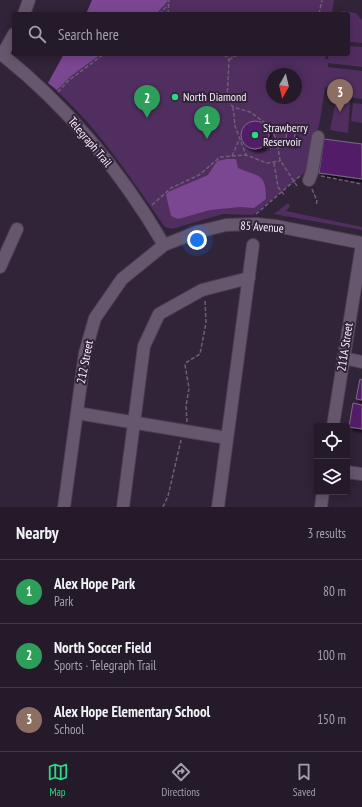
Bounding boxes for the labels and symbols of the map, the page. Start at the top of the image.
north arrow [266,68,302,104]
pin: 3 [327,79,353,112]
pin: 2 [134,85,160,118]
place label: North Diamond [183,89,247,104]
marker: North Diamond [170,92,180,102]
pin: 1 [194,106,220,139]
street label: Telegraph Trail [65,114,116,170]
place label: Strawberry Reservoir [263,120,308,149]
marker: Strawberry Reservoir [250,130,260,140]
street label: 85 Avenue [240,218,284,235]
your location [187,230,207,250]
street label: 211A Street [333,321,356,372]
street label: 212 Street [73,338,96,385]

